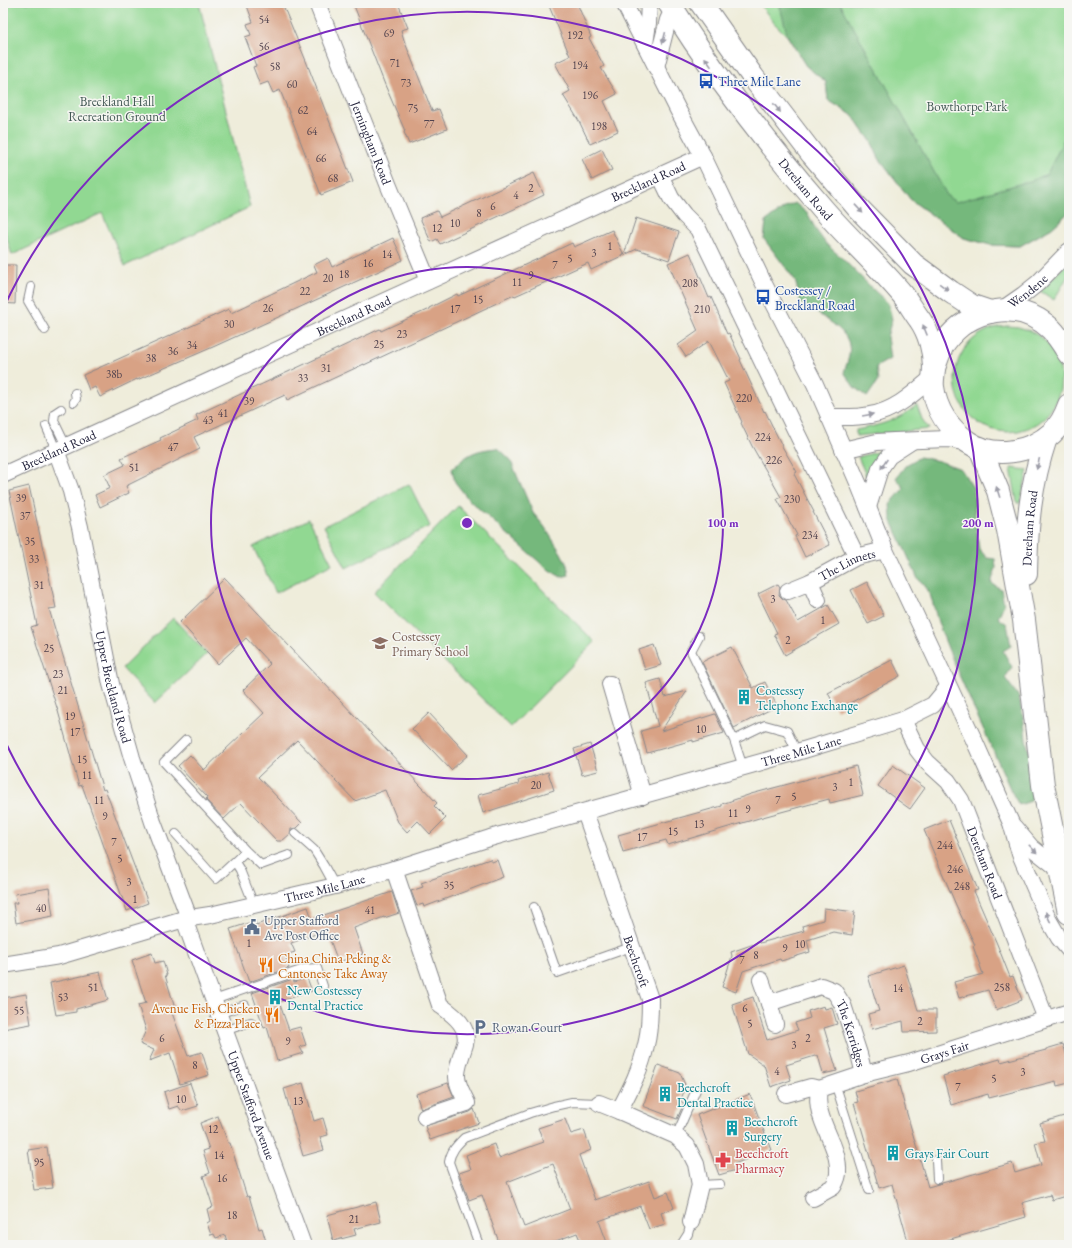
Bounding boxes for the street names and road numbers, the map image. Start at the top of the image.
street label: Jerningham Road [347,98,396,187]
street label: Dereham Road [775,154,837,224]
street label: Breckland Road [608,157,688,205]
street label: Wendene [1004,270,1051,312]
street label: Breckland Road [313,291,394,340]
street label: Breckland Road [19,425,99,474]
street label: Dereham Road [1018,488,1041,566]
street label: The Linnets [815,544,877,584]
street label: Upper Breckland Road [92,629,136,745]
street label: Three Mile Lane [759,731,843,770]
street label: Dereham Road [964,824,1007,901]
street label: Three Mile Lane [282,869,367,906]
street label: Beechcroft [620,933,654,989]
street label: The Kerridges [833,995,870,1069]
street label: Grays Fair [918,1036,972,1067]
street label: Upper Stafford Avenue [224,1048,280,1162]

